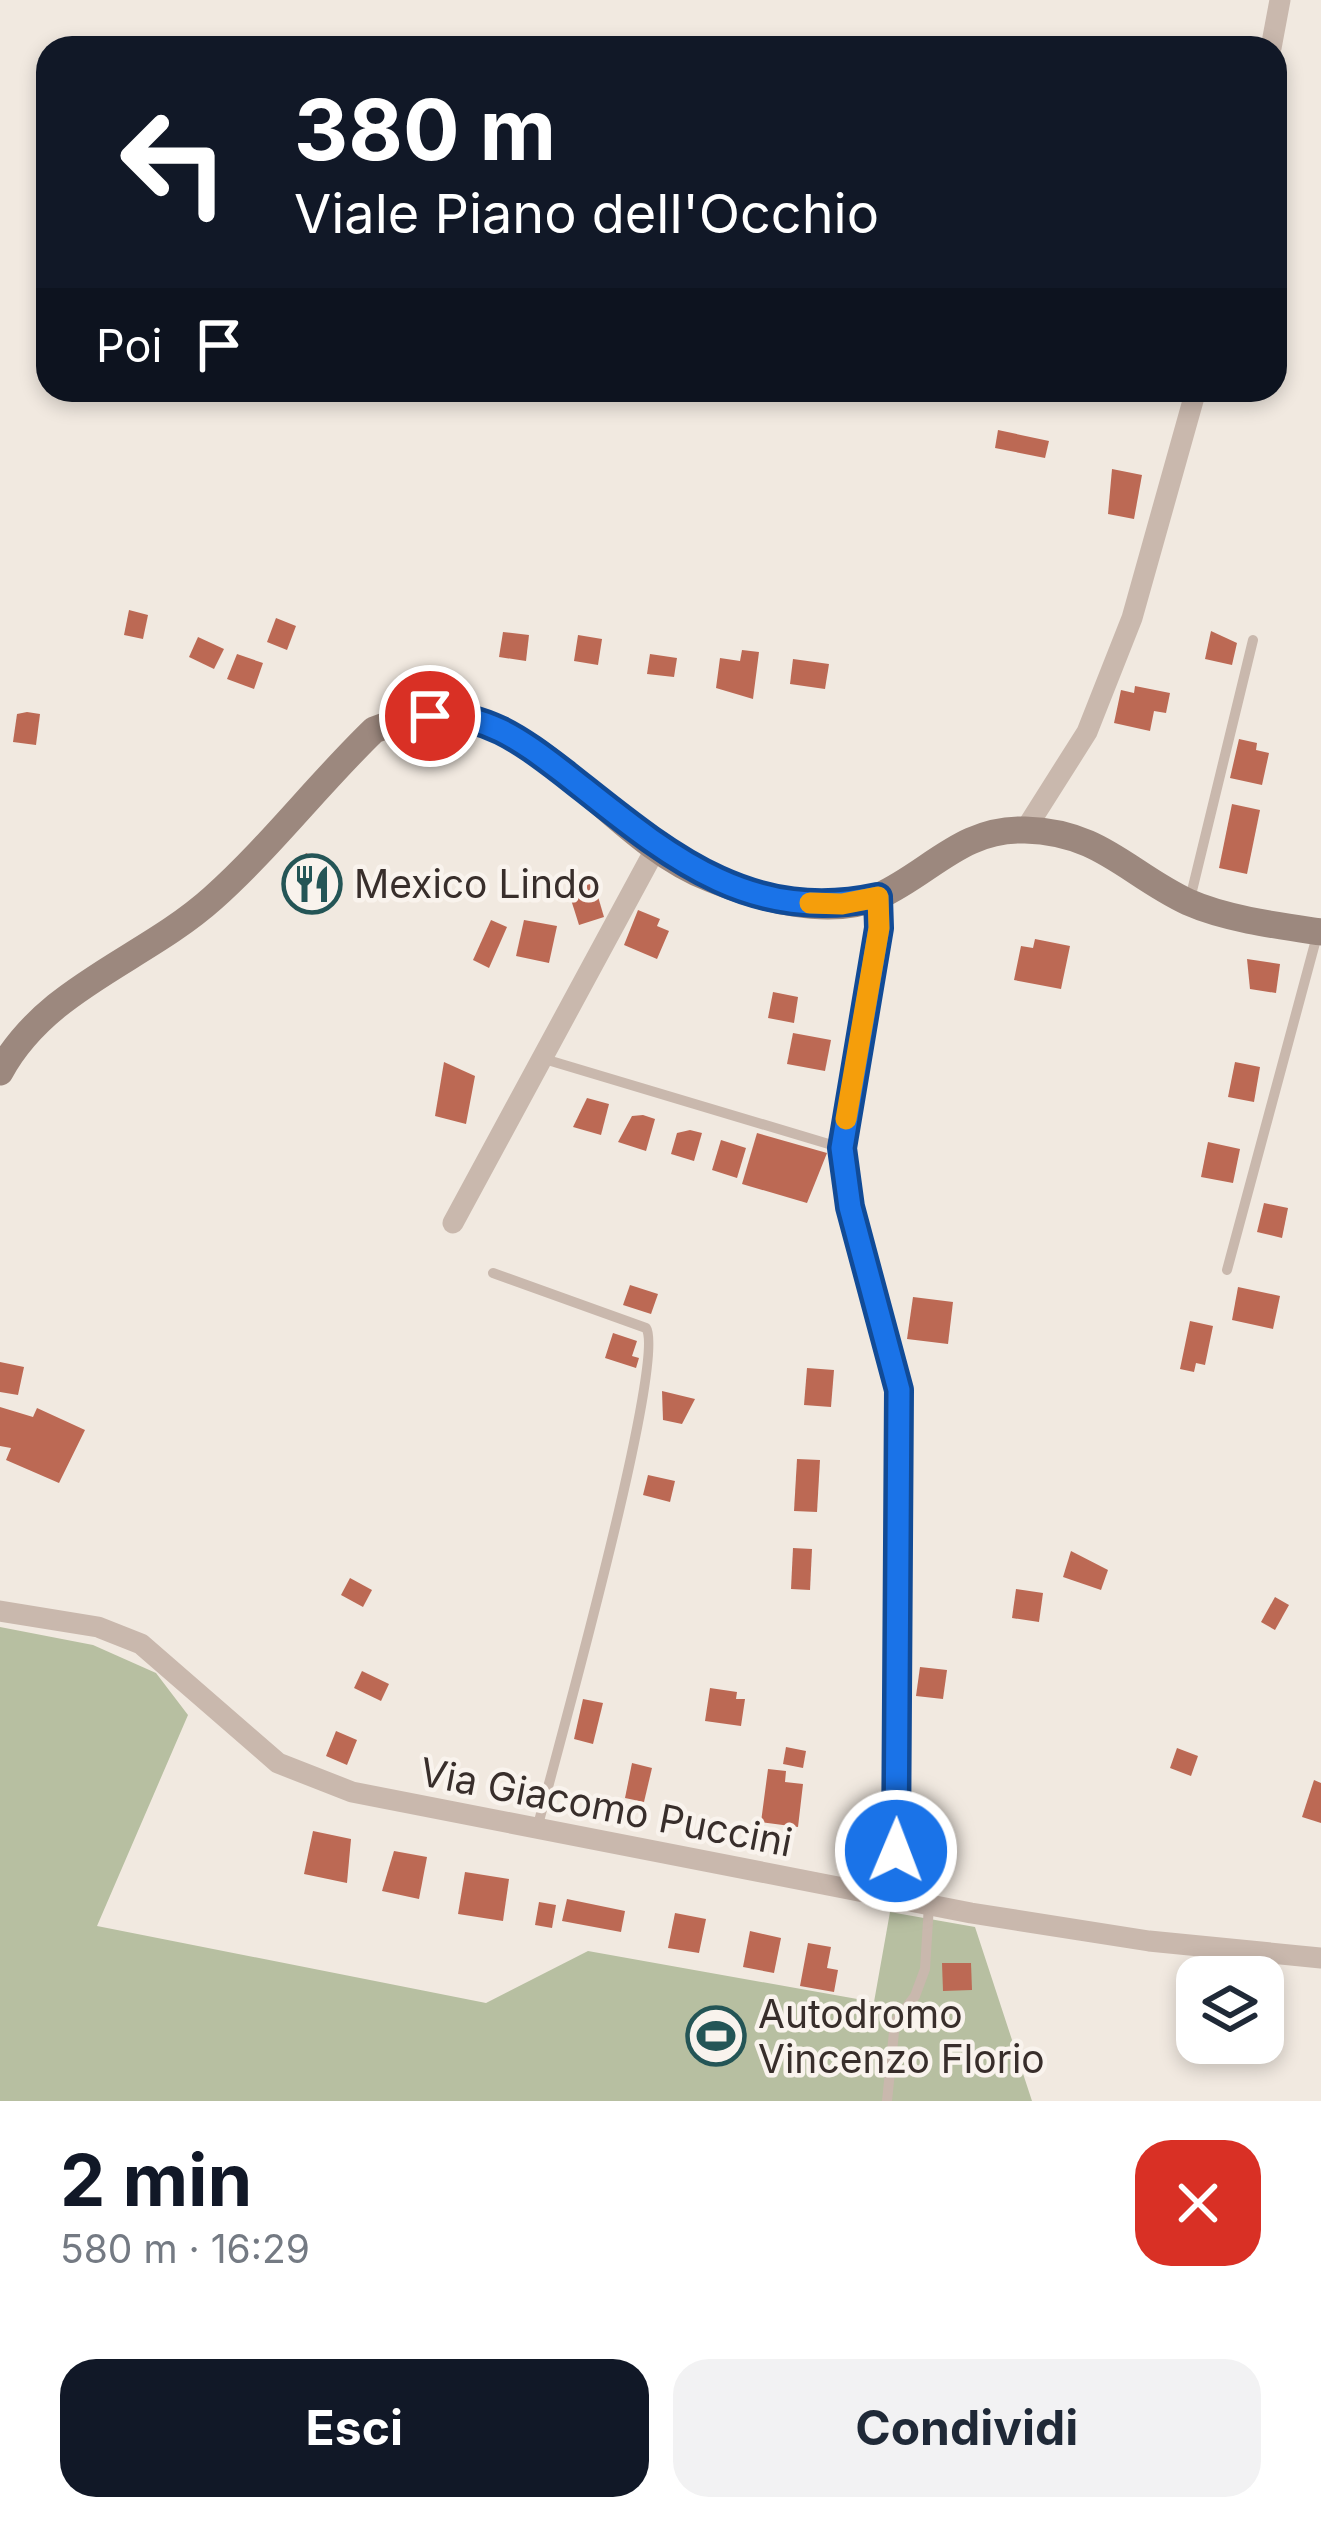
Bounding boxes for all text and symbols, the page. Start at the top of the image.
text: 380 m [294,79,556,180]
icon: left [96,84,252,240]
text: Viale Piano dell'Occhio [294,181,879,246]
icon: arrive [186,312,252,378]
text: Poi [96,318,162,373]
pin [379,665,481,767]
icon: arrive [397,683,463,749]
restaurant icon: Mexico Lindo [281,853,343,915]
place label: Mexico Lindo [354,860,600,907]
street label: Via Giacomo Puccini [416,1747,796,1866]
position arrow [833,1788,959,1914]
map controls [1176,1956,1284,2064]
button: layers [1176,1956,1284,2064]
place label: Autodromo Vincenzo Florio [758,1990,1045,2082]
sports icon: Autodromo Vincenzo Florio [685,2005,747,2067]
text: 2 min [60,2136,252,2223]
button: close [1135,2140,1261,2266]
text: 580 m · 16:29 [60,2225,310,2272]
button: Esci [60,2359,649,2497]
button: Condividi [673,2359,1261,2497]

